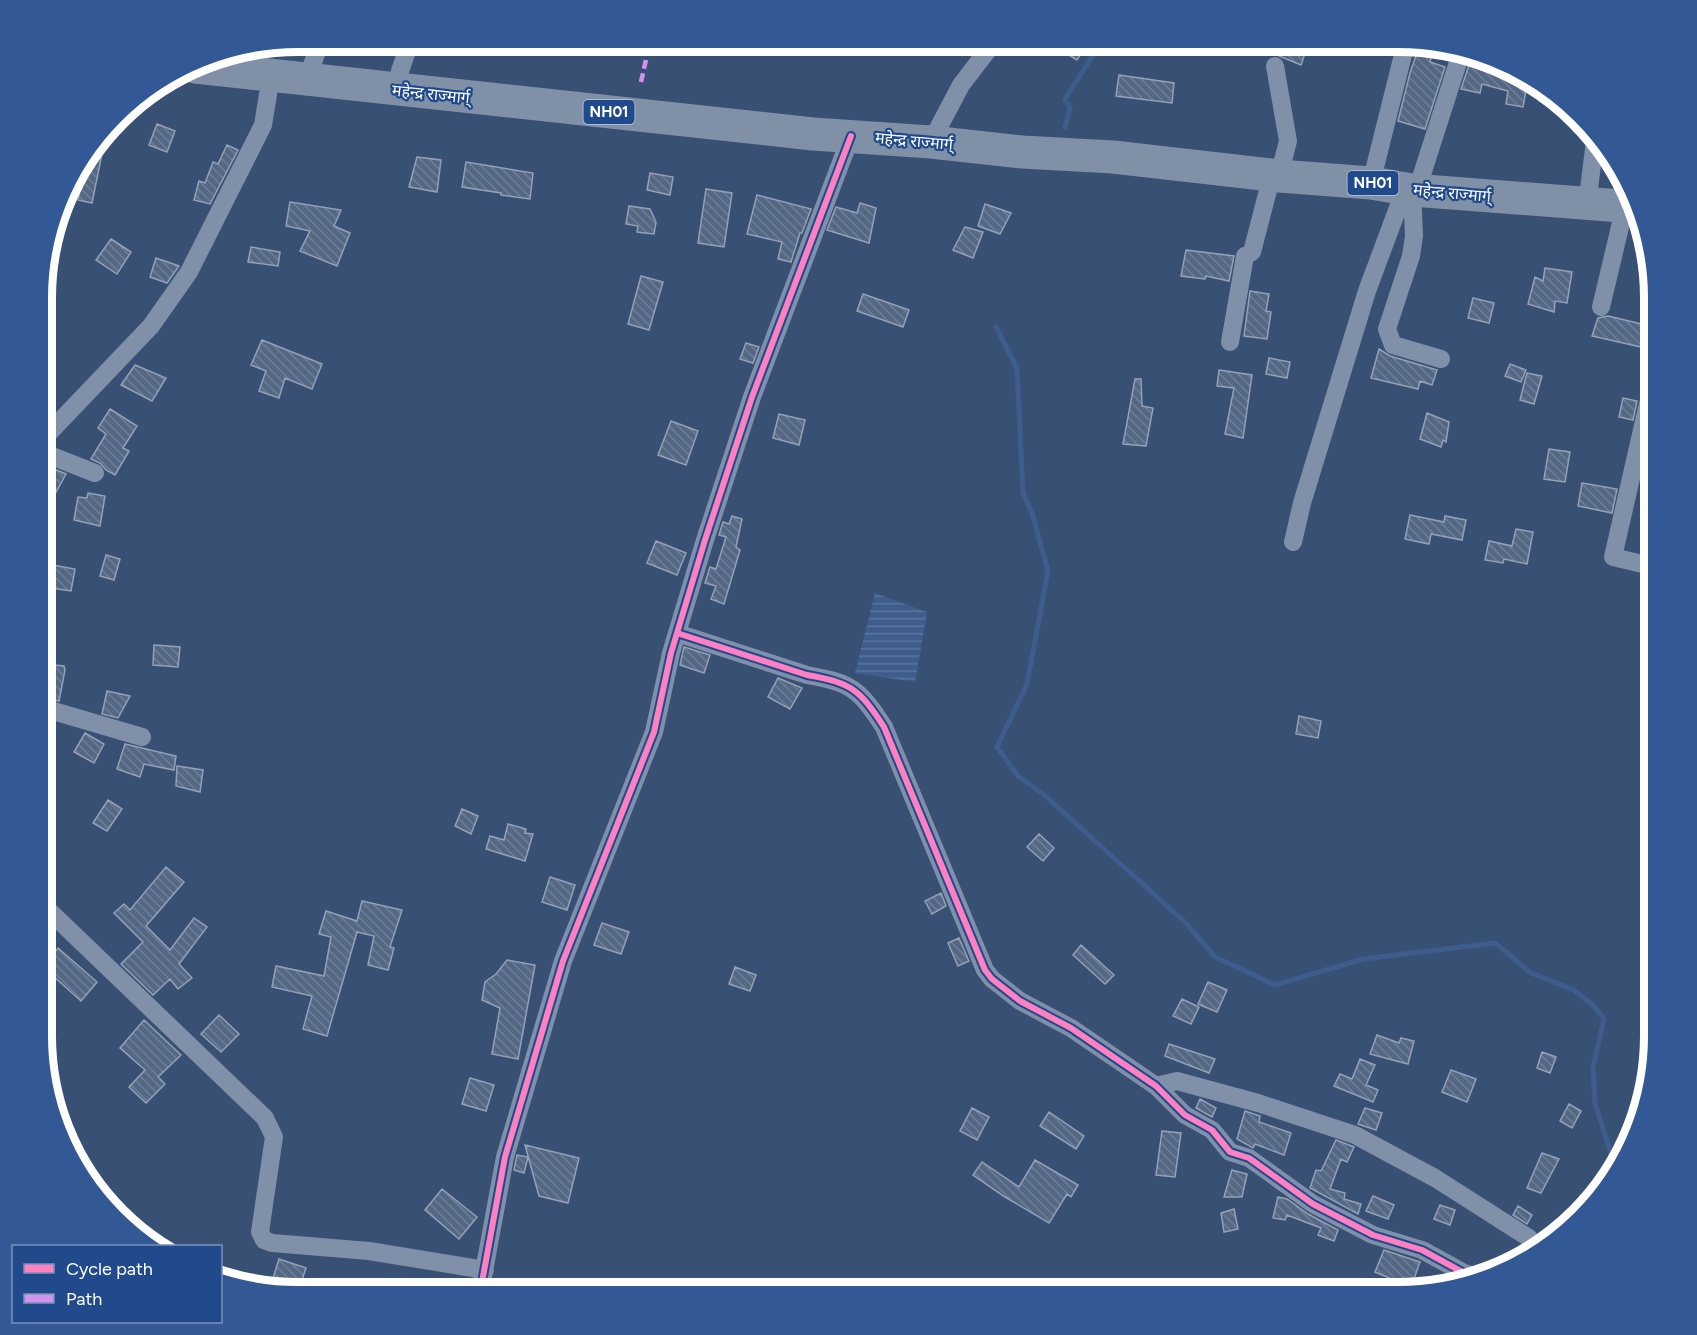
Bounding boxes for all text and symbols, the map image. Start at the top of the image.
street label: महेन्द्र राज्मार्ग् [391,80,474,109]
road number: NH01 [584,100,634,124]
street label: महेन्द्र राज्मार्ग् [874,128,957,155]
road number: NH01 [1348,171,1398,195]
street label: महेन्द्र राज्मार्ग् [1412,180,1495,207]
legend [12,1245,222,1323]
text: Cycle path [66,1258,153,1280]
text: Path [66,1288,102,1310]

